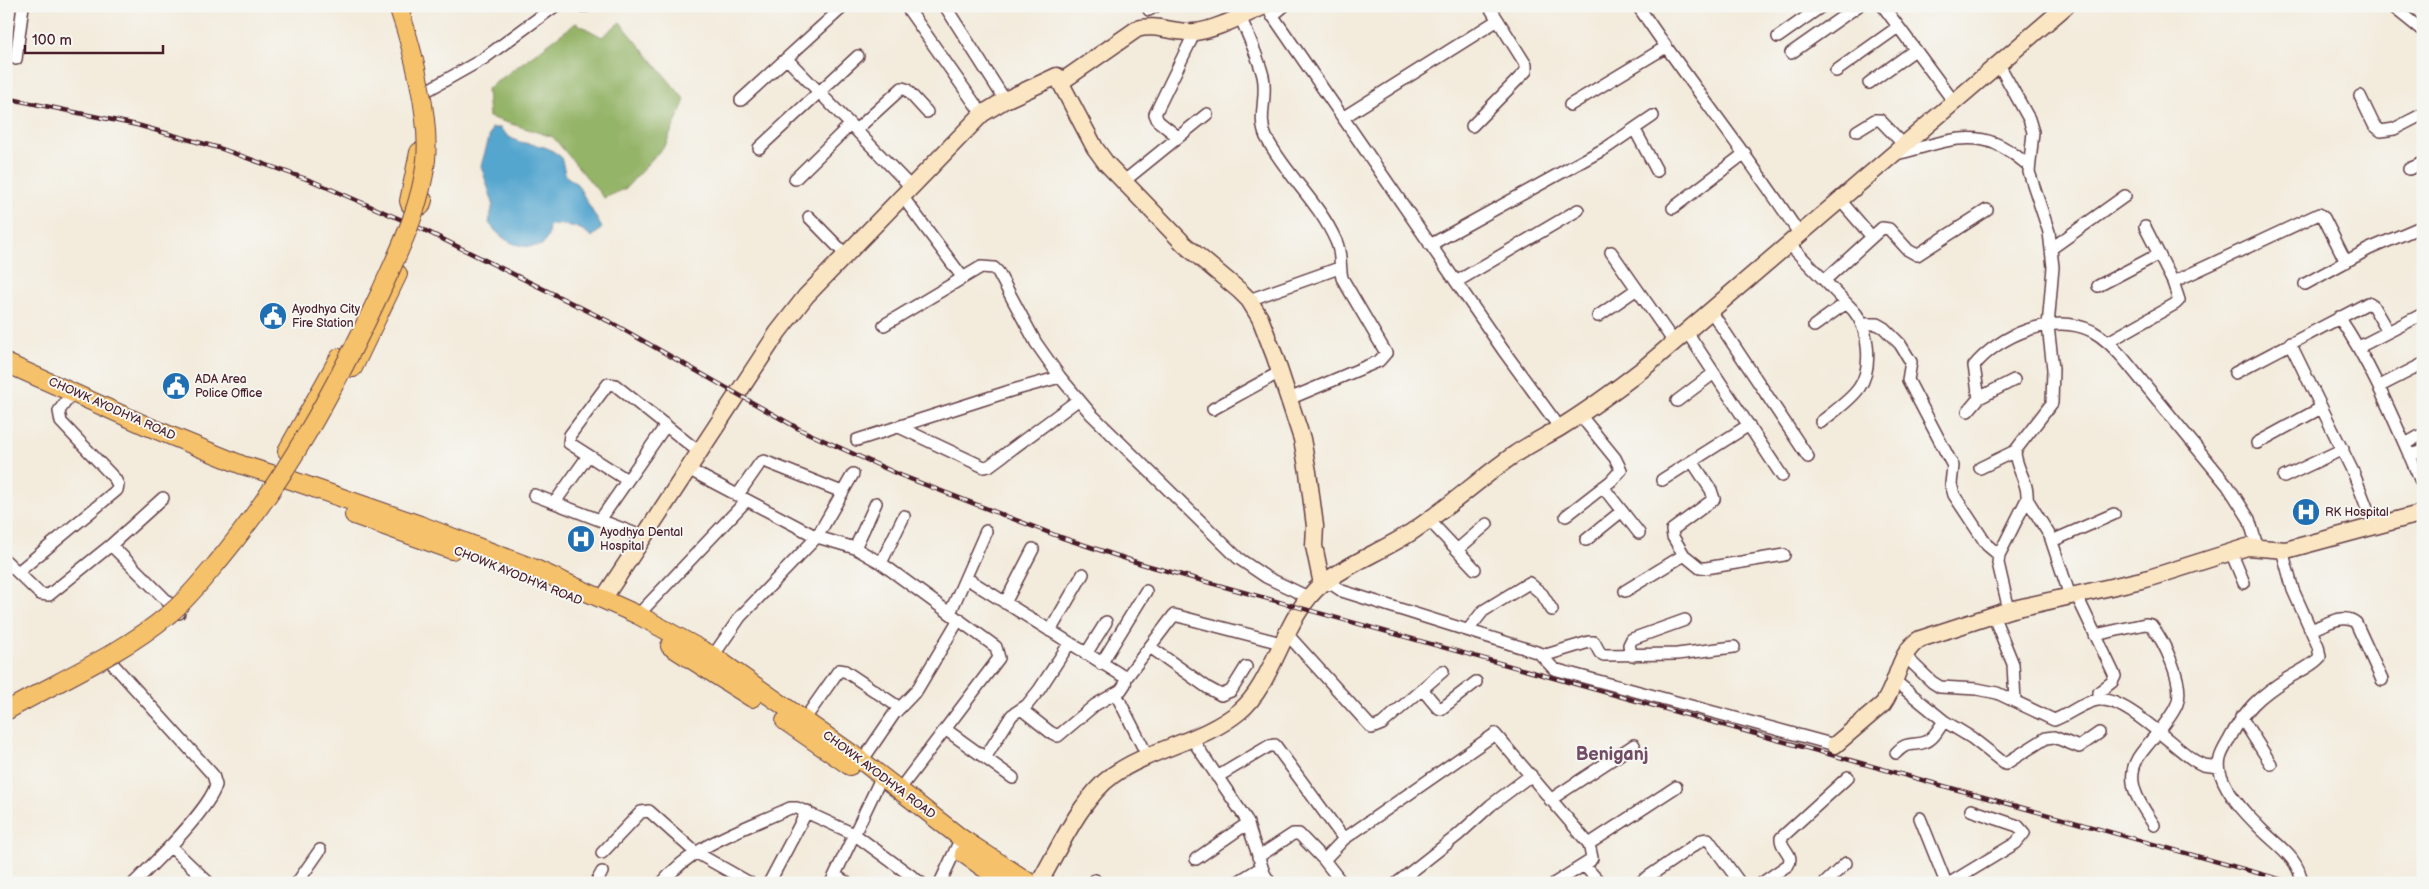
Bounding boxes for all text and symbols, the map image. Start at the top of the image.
scale bar [25,22,162,54]
text: 100 m [32,31,72,50]
public building icon: Ayodhya City Fire Station [258,301,288,331]
place label: Ayodhya City Fire Station [292,302,361,331]
public building icon: ADA Area Police Office [161,371,191,401]
place label: ADA Area Police Office [195,372,262,401]
street label: CHOWK AYODHYA ROAD [46,374,178,444]
hospital icon: RK Hospital [2291,497,2321,527]
place label: RK Hospital [2325,505,2389,520]
hospital icon: Ayodhya Dental Hospital [566,524,596,554]
place label: Ayodhya Dental Hospital [600,525,683,554]
street label: CHOWK AYODHYA ROAD [452,543,585,609]
street label: CHOWK AYODHYA ROAD [820,728,939,822]
district label: Beniganj [1576,744,1648,765]

